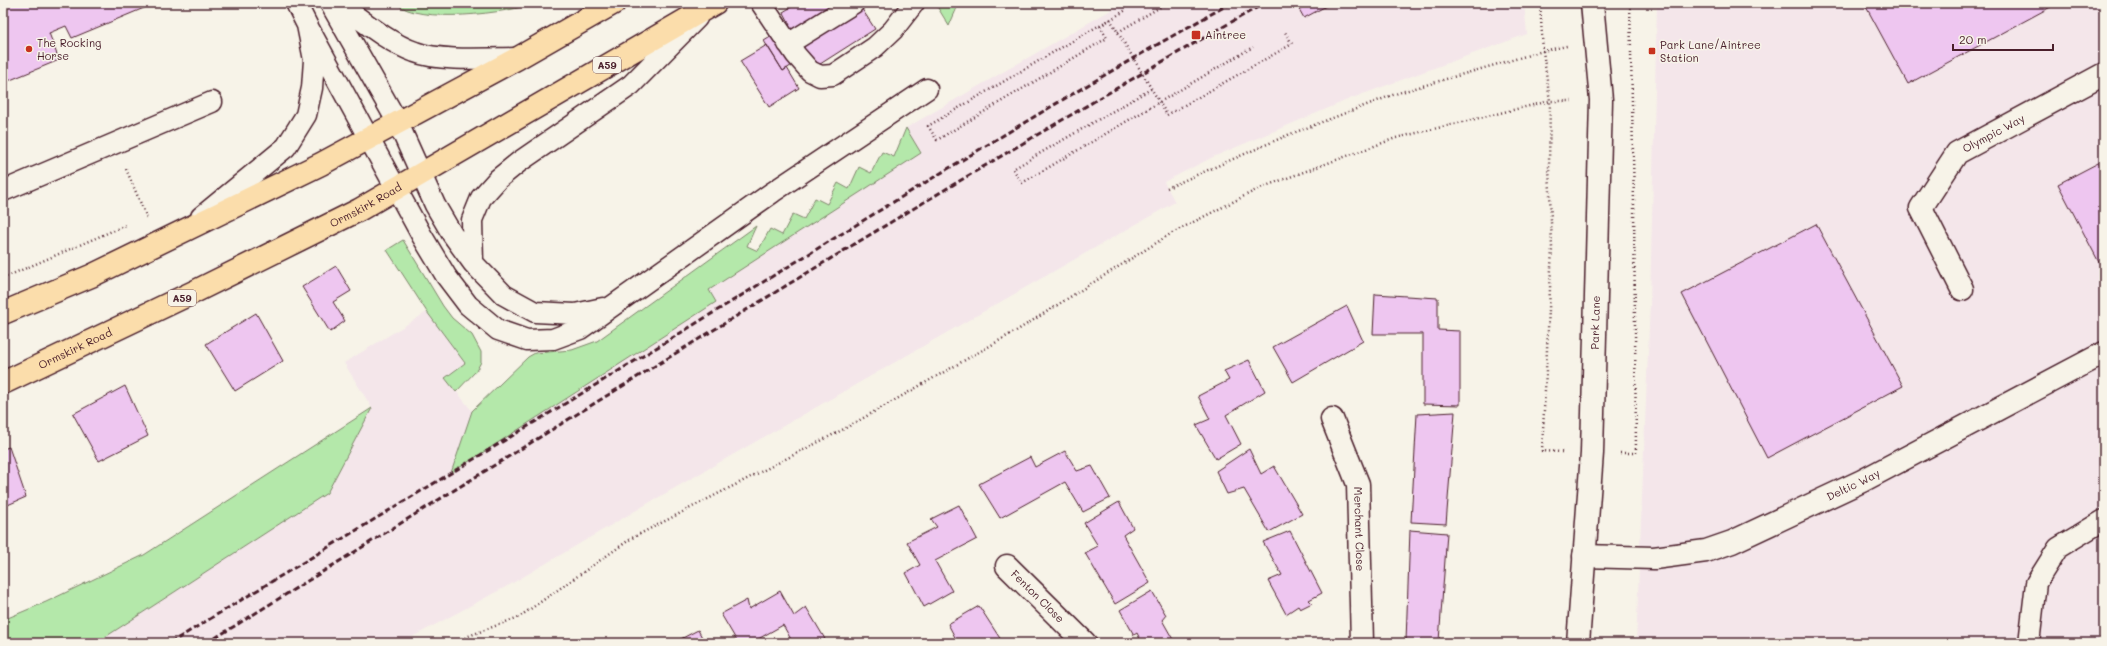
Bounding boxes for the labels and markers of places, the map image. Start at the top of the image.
place label: Aintree [1205,27,1246,42]
marker: Aintree [1190,29,1202,41]
place label: The Rocking Horse [37,35,101,63]
place label: Park Lane/Aintree Station [1660,37,1761,65]
marker: The Rocking Horse [24,44,34,54]
marker: Park Lane/Aintree Station [1647,46,1657,56]

